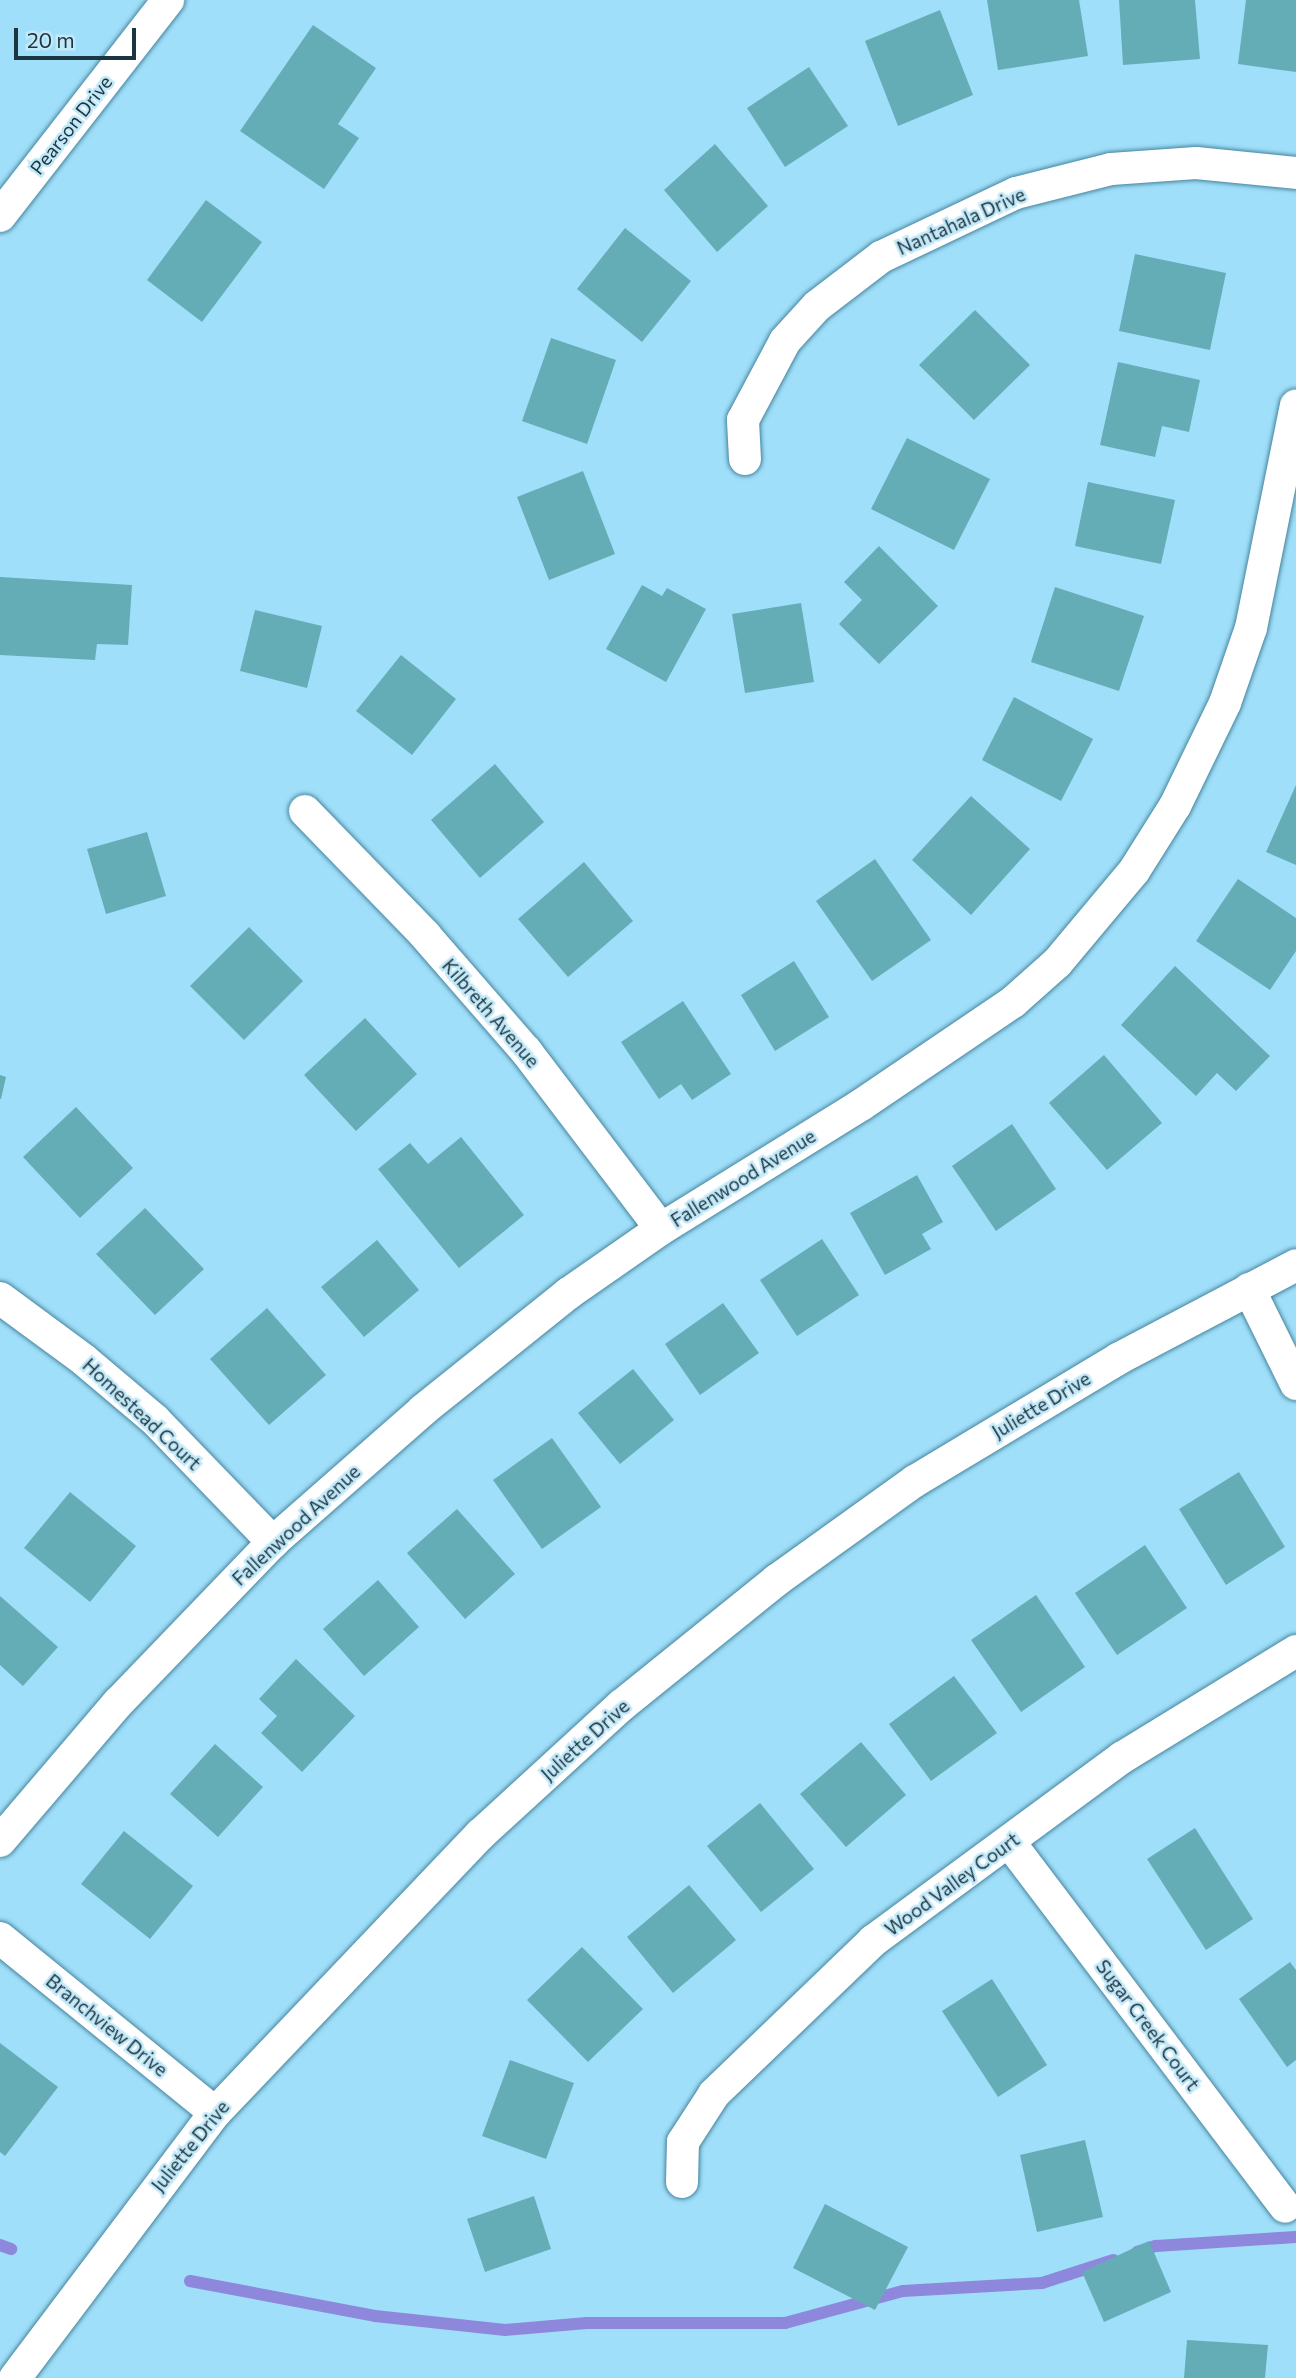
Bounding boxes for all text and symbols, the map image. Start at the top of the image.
scale bar [18,14,140,58]
text: 20 m [27,27,75,52]
street label: Pearson Drive [25,71,117,179]
street label: Nantahala Drive [893,183,1029,259]
street label: Kilbreth Avenue [438,954,544,1072]
street label: Fallenwood Avenue [666,1124,820,1232]
street label: Homestead Court [78,1353,206,1475]
street label: Juliette Drive [988,1367,1094,1443]
street label: Fallenwood Avenue [227,1460,365,1590]
street label: Juliette Drive [536,1694,634,1786]
street label: Wood Valley Court [880,1828,1024,1940]
street label: Sugar Creek Court [1091,1955,1205,2095]
street label: Branchview Drive [42,1969,172,2081]
street label: Juliette Drive [146,2096,234,2196]

